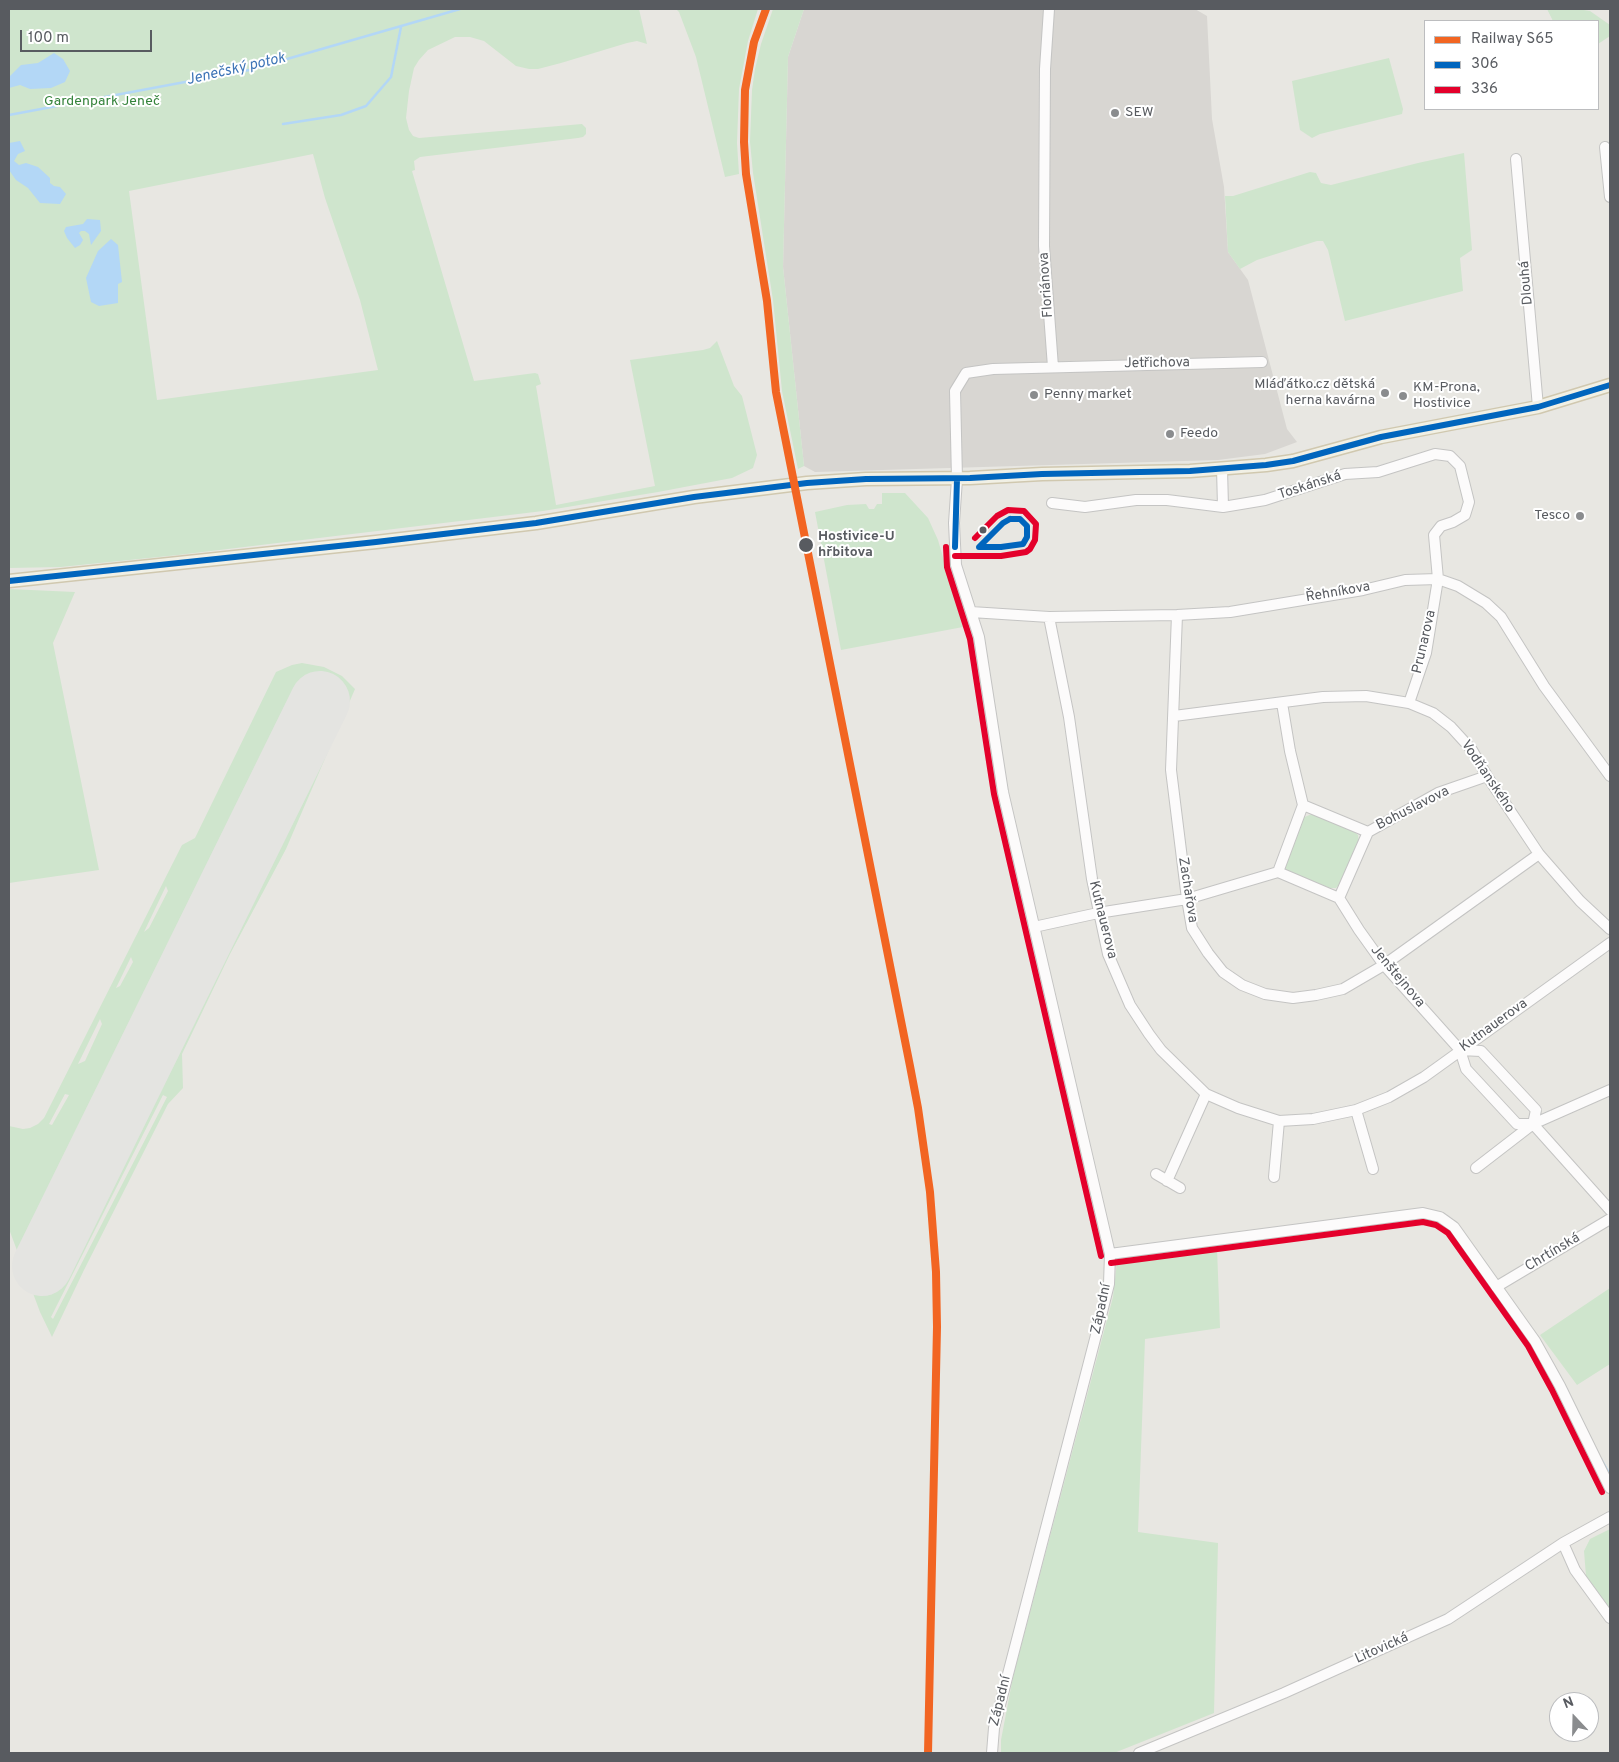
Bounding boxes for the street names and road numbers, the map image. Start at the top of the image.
street label: Floriánova [1036,252,1058,318]
street label: Dlouhá [1517,260,1537,306]
street label: Jetřichova [1124,355,1190,373]
street label: Toskánská [1276,468,1344,504]
street label: Řehníkova [1305,579,1371,607]
street label: Prunarova [1410,609,1440,675]
street label: Vodňanského [1457,737,1517,817]
street label: Bohuslavova [1374,783,1452,835]
street label: Zachařova [1174,856,1200,924]
street label: Kutnauerova [1084,879,1120,961]
street label: Jenštejnova [1366,943,1428,1011]
street label: Kutnauerova [1457,996,1531,1056]
street label: Chrtínská [1523,1230,1583,1276]
street label: Západní [1088,1282,1116,1336]
street label: Litovická [1353,1630,1411,1668]
street label: Západní [987,1674,1015,1728]

